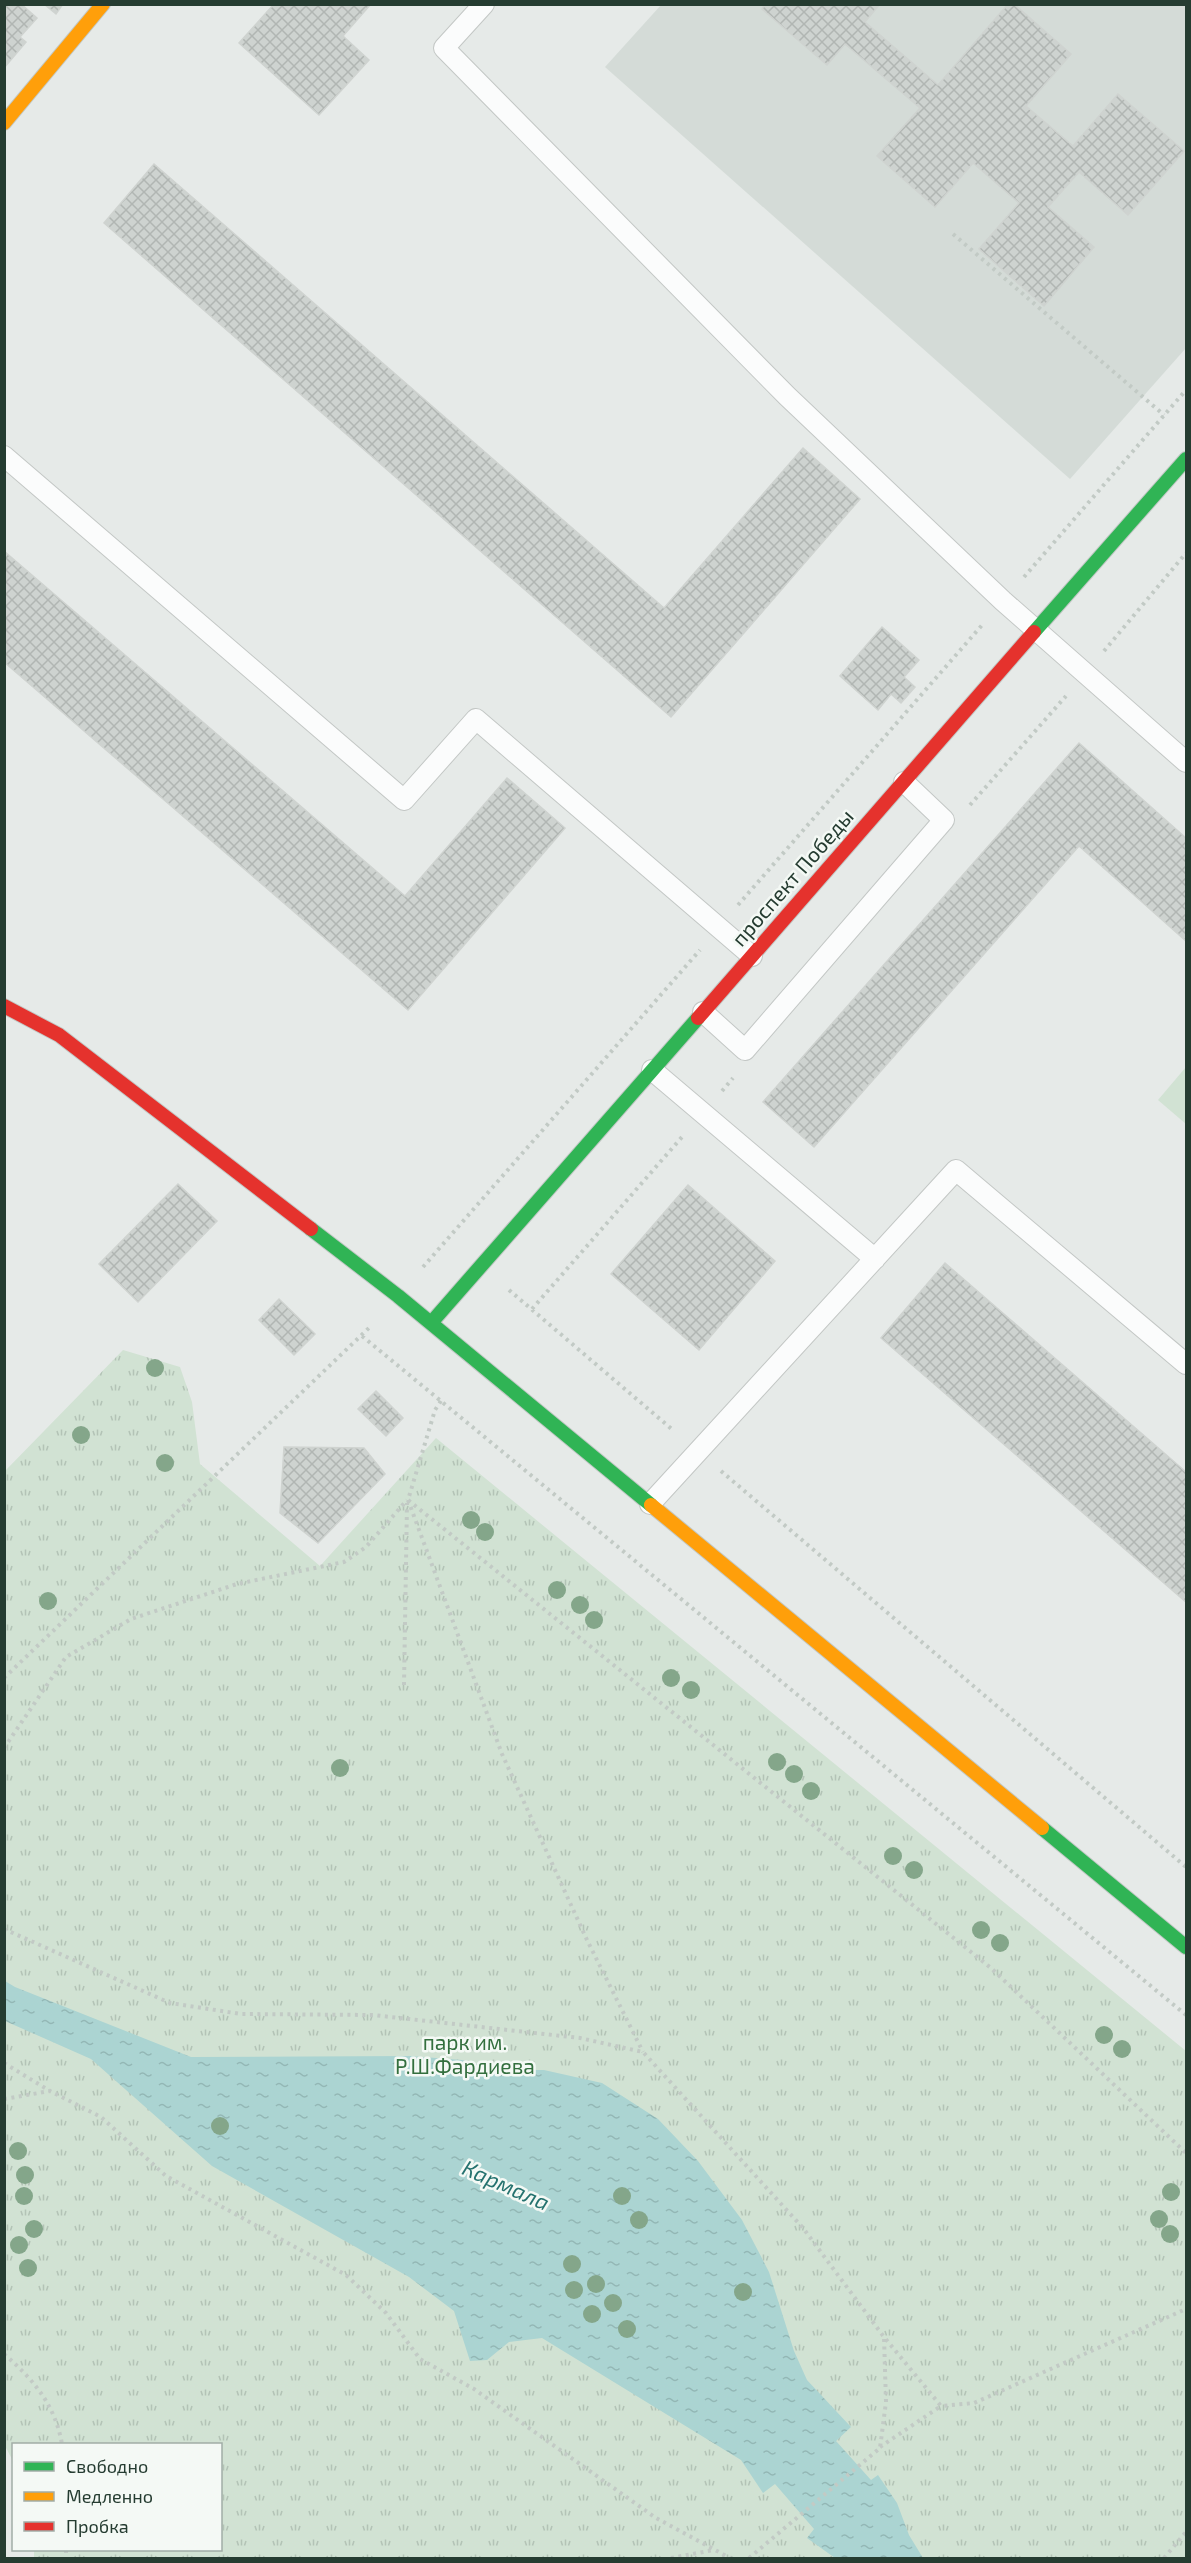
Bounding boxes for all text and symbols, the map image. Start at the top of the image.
street label: проспект Победы [726,804,858,951]
park label: парк им. Р.Ш.Фардиева [395,2029,535,2078]
water label: Кармала [459,2153,554,2215]
legend [12,2443,222,2551]
text: Свободно [66,2455,148,2477]
text: Медленно [66,2485,153,2507]
text: Пробка [66,2515,129,2537]

